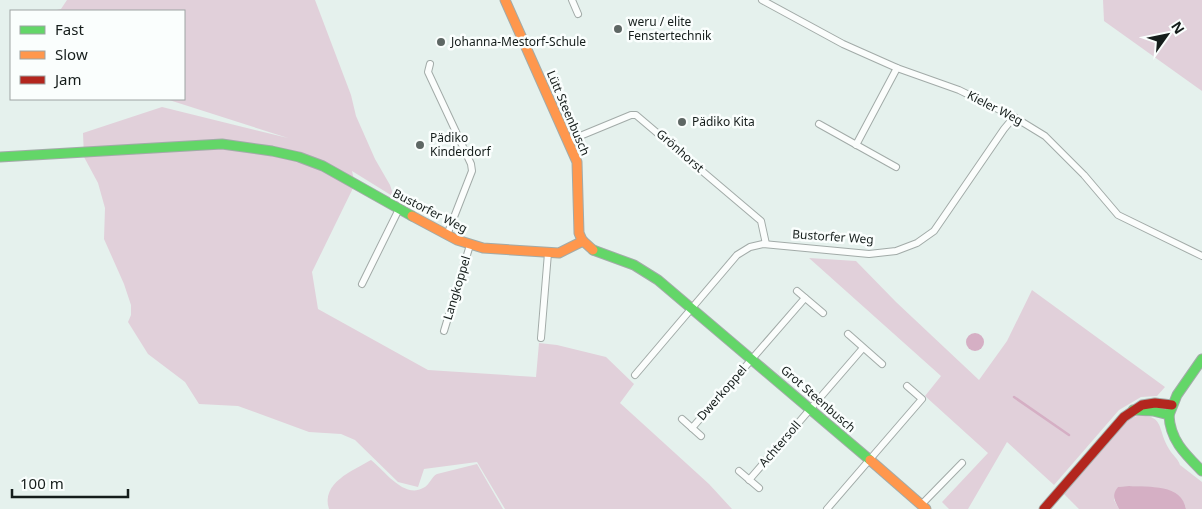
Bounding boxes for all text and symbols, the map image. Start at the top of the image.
legend [10,10,185,100]
north arrow [1142,10,1192,60]
place label: weru / elite Fenstertechnik [628,13,712,44]
text: N [1167,18,1189,38]
text: Fast [55,19,84,39]
marker: weru / elite Fenstertechnik [612,23,624,35]
place label: Johanna-Mestorf-Schule [450,33,586,50]
marker: Johanna-Mestorf-Schule [435,36,447,48]
text: Slow [55,44,88,64]
street label: Lütt Steenbusch [543,68,594,158]
text: Jam [53,69,82,89]
street label: Kieler Weg [964,86,1026,129]
place label: Pädiko Kita [692,113,755,130]
marker: Pädiko Kita [676,116,688,128]
street label: Grönhorst [653,125,708,176]
place label: Pädiko Kinderdorf [430,129,491,160]
marker: Pädiko Kinderdorf [414,139,426,151]
street label: Bustorfer Weg [390,184,470,237]
street label: Bustorfer Weg [792,225,874,248]
street label: Langkoppel [439,254,474,322]
street label: Dwerkoppel [693,361,750,424]
street label: Grot Steenbusch [777,361,859,436]
street label: Achtersoll [755,417,804,470]
scale bar [12,466,129,498]
text: 100 m [20,473,64,493]

